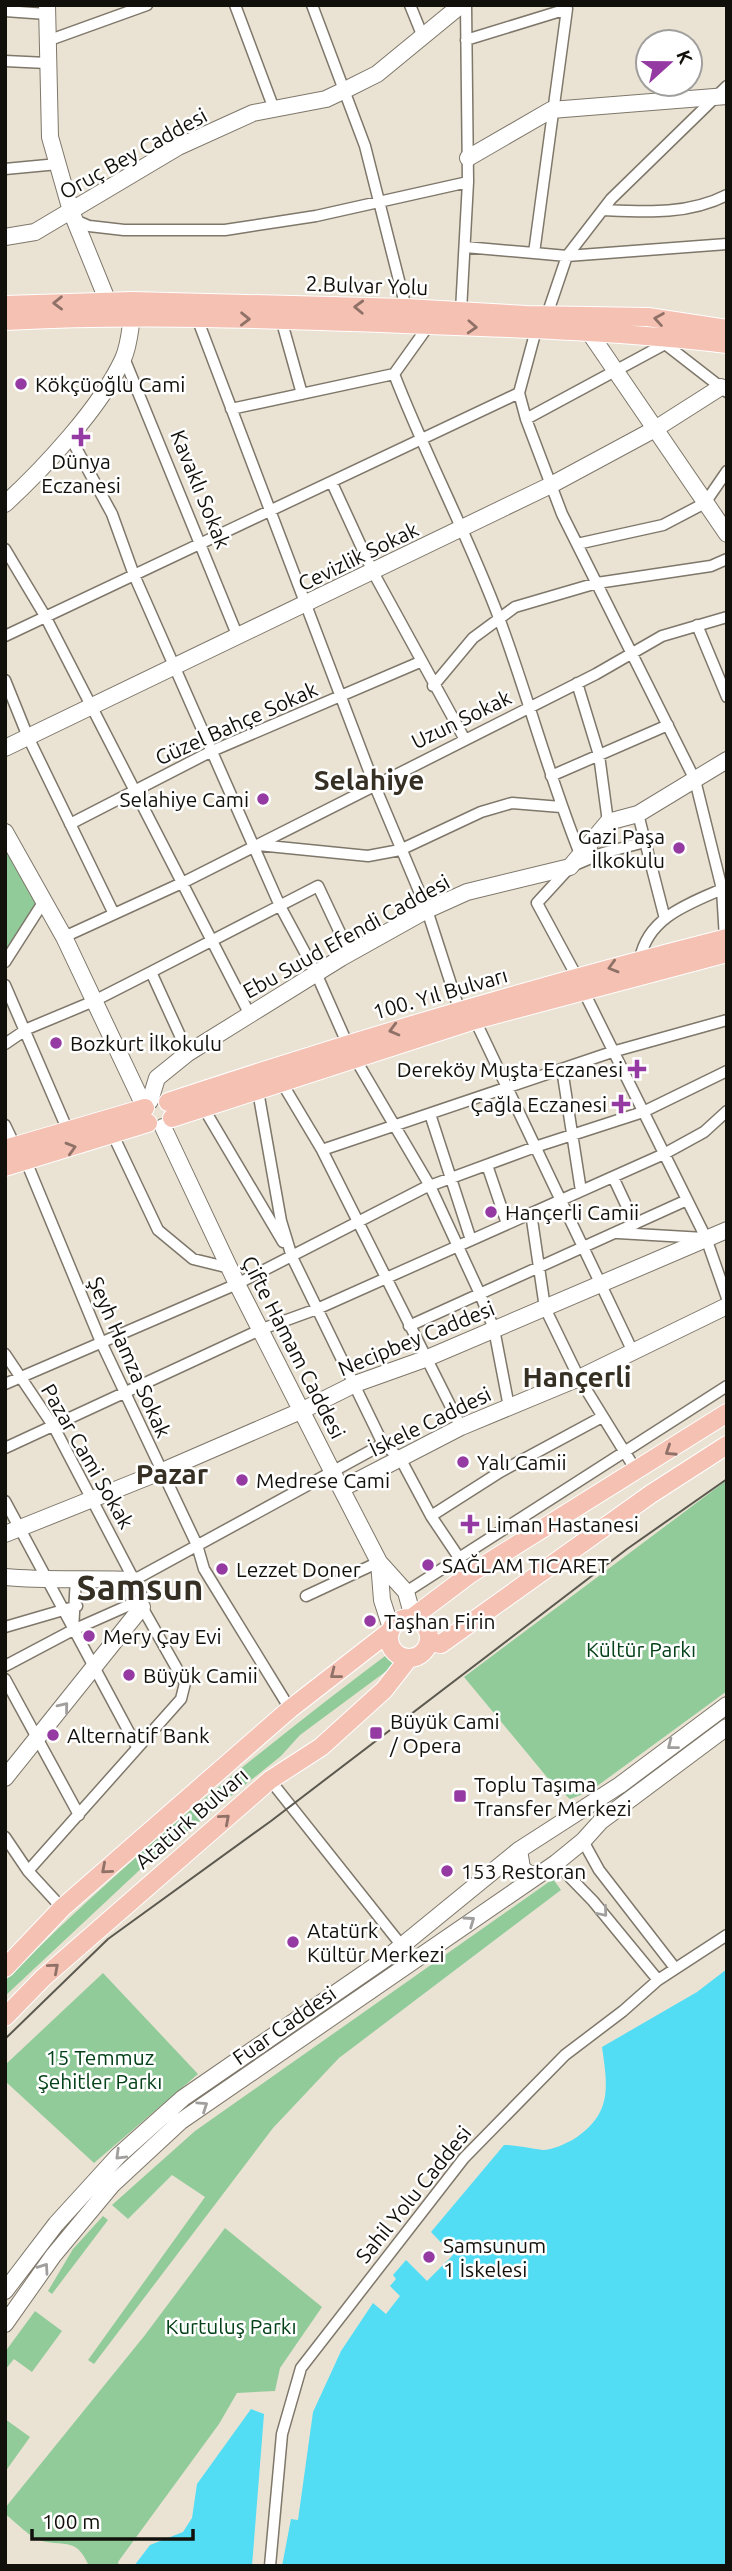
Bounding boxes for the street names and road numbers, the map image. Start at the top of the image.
street label: Oruç Bey Caddesi [55,103,211,203]
street label: 2.Bulvar Yolu [305,271,429,299]
street label: Kavaklı Sokak [166,426,236,552]
street label: Cevizlik Sokak [294,516,422,595]
street label: Güzel Bahçe Sokak [151,676,321,770]
street label: Uzun Sokak [407,684,515,753]
street label: Ebu Suud Efendi Caddesi [238,869,454,1003]
street label: 100. Yıl Bulvarı [370,962,510,1024]
street label: Çifte Hamam Caddesi [237,1252,351,1442]
street label: Şeyh Hamza Sokak [84,1273,176,1442]
street label: Necipbey Caddesi [334,1296,498,1380]
street label: Pazar Cami Sokak [37,1379,139,1533]
street label: İskele Caddesi [365,1381,495,1461]
street label: Atatürk Bulvarı [130,1763,252,1873]
street label: Fuar Caddesi [228,1981,340,2069]
street label: Sahil Yolu Caddesi [350,2121,476,2267]

